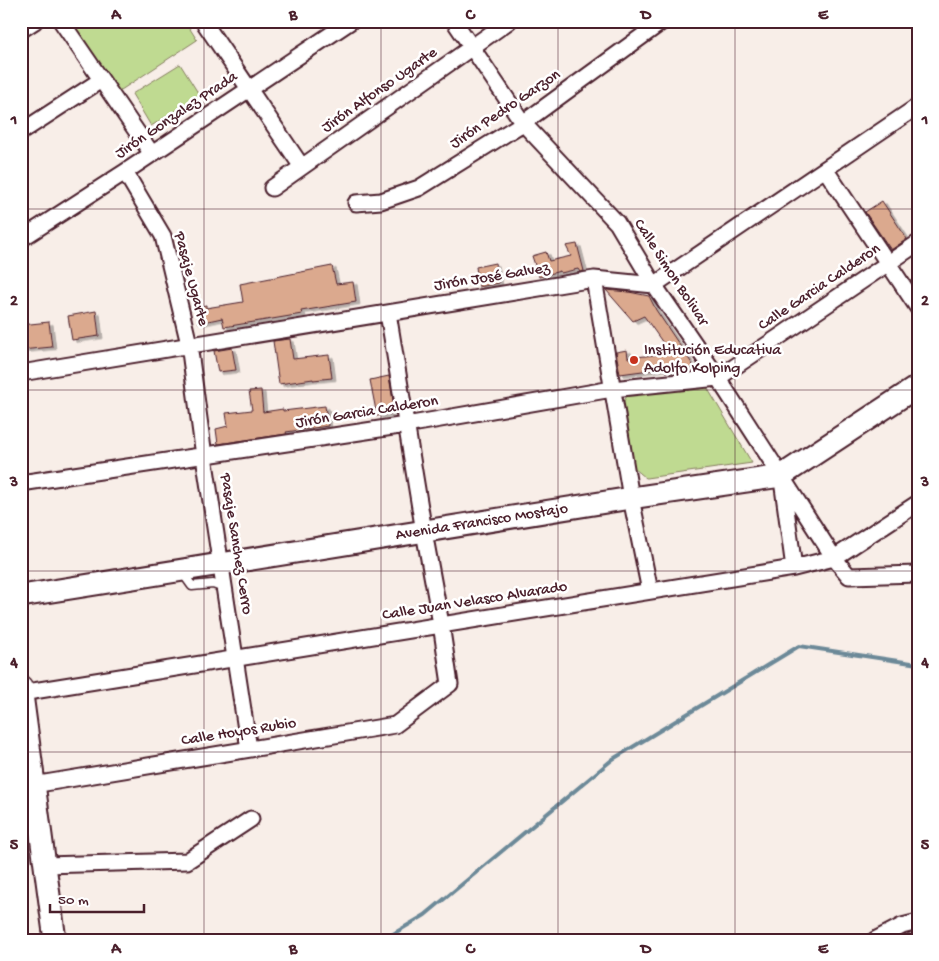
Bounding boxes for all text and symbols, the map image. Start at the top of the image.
text: A [110,7,122,26]
text: B [288,7,298,26]
text: C [465,7,476,26]
text: D [639,7,652,26]
text: E [818,7,829,26]
street label: Jirón Alfonso Ugarte [319,44,442,138]
street label: Jirón Pedro Garzon [447,66,565,154]
street label: Jirón Gonzalez Prada [112,67,243,164]
text: 1 [10,112,17,131]
text: 1 [921,112,928,131]
street label: Calle Simon Bolivar [628,216,712,331]
street label: Pasaje Ugarte [168,229,212,329]
street label: Calle Garcia Calderon [755,240,885,336]
street label: Jirón José Galvez [433,259,552,297]
text: 2 [10,293,18,312]
text: 2 [921,293,929,312]
place label: Institución Educativa Adolfo Kolping [644,342,782,379]
marker: Institución Educativa Adolfo Kolping [628,354,640,366]
street label: Jirón Garcia Calderon [294,392,440,434]
street label: Pasaje Sanchez Cerro [214,471,256,616]
text: 3 [9,474,18,493]
text: 3 [920,474,929,493]
street label: Avenida Francisco Mostajo [394,500,570,546]
street label: Calle Juan Velasco Alvarado [381,578,569,626]
text: 4 [9,655,18,674]
text: 4 [920,655,929,674]
street label: Calle Hoyos Rubio [180,715,298,751]
text: 5 [10,837,19,856]
text: 5 [921,837,930,856]
scale bar [50,881,144,913]
text: 50 m [58,892,89,910]
text: A [110,941,122,960]
text: B [288,941,298,960]
text: C [465,941,476,960]
text: D [639,941,652,960]
text: E [818,941,829,960]

